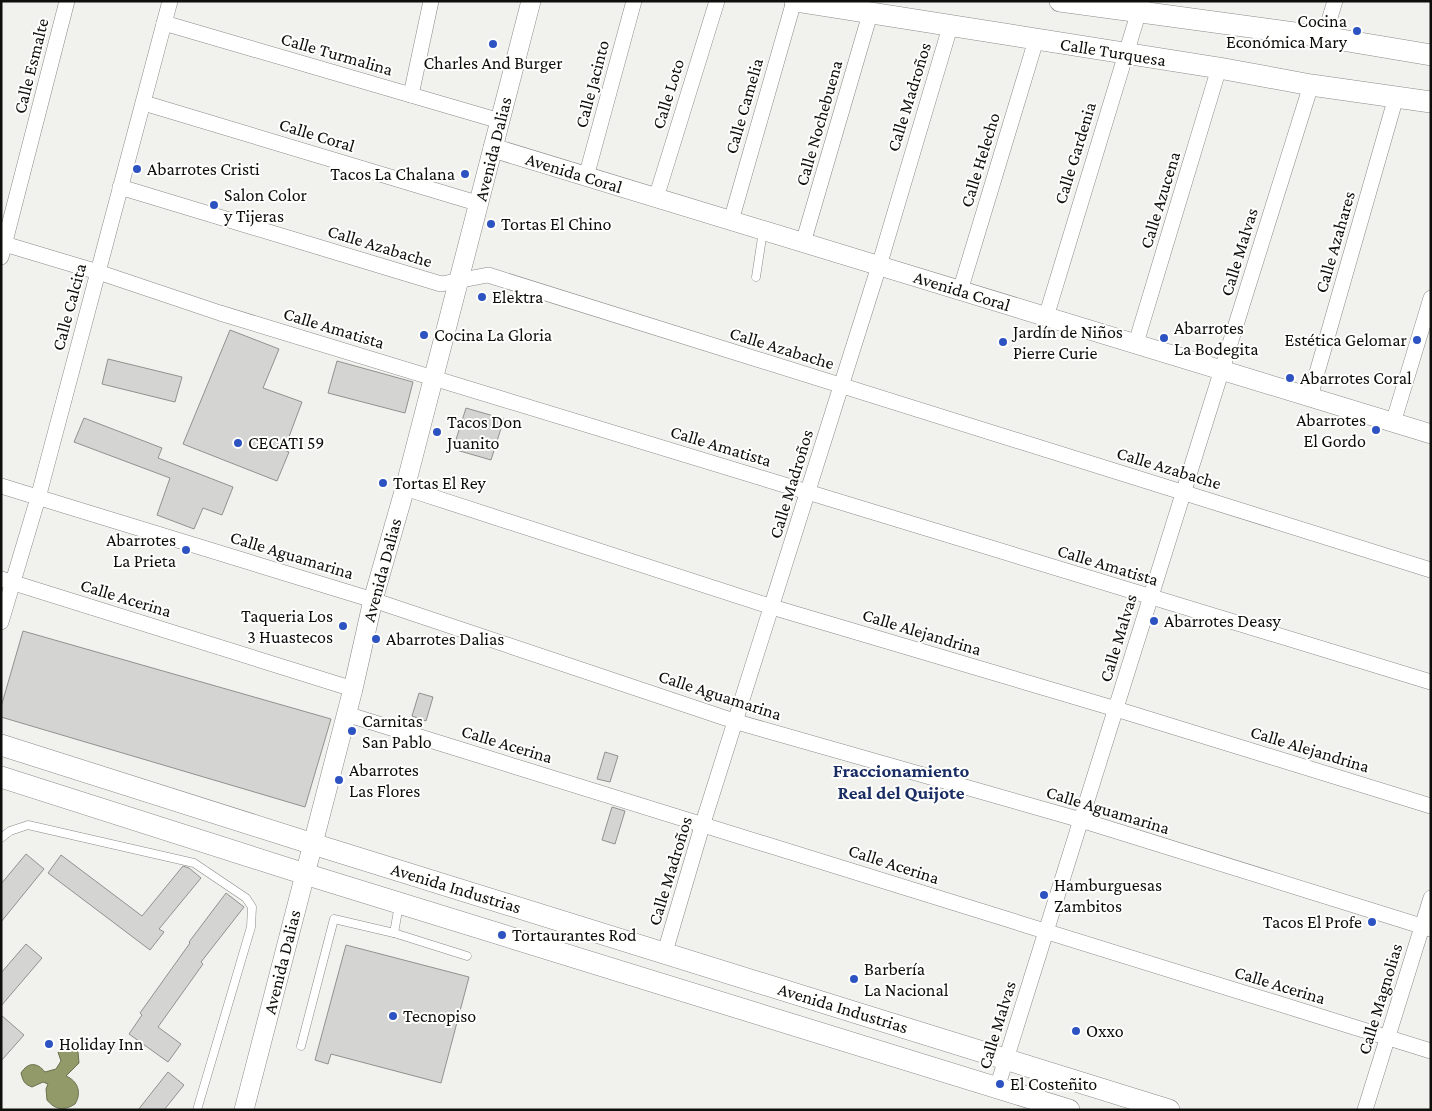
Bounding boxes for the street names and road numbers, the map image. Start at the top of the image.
street label: Calle Esmalte [9,16,53,116]
street label: Calle Turmalina [279,28,395,80]
street label: Calle Turquesa [1059,34,1167,70]
street label: Calle Jacinto [571,38,613,130]
street label: Calle Madroños [883,40,935,154]
street label: Calle Loto [648,56,688,131]
street label: Calle Camelia [721,56,767,156]
street label: Calle Nochebuena [791,58,847,188]
street label: Avenida Dalias [470,95,516,203]
street label: Calle Gardenia [1050,100,1100,206]
street label: Calle Helecho [956,110,1004,210]
street label: Calle Coral [277,114,358,156]
street label: Avenida Coral [523,149,625,197]
street label: Calle Azucena [1136,149,1184,251]
street label: Calle Azahares [1311,189,1359,295]
street label: Calle Malvas [1216,205,1262,299]
street label: Calle Azabache [325,221,435,271]
street label: Calle Calcita [48,261,90,353]
street label: Avenida Coral [911,267,1013,315]
street label: Calle Amatista [281,303,387,353]
street label: Calle Azabache [727,323,837,373]
street label: Calle Amatista [668,421,774,471]
street label: Calle Madroños [765,427,817,541]
street label: Calle Azabache [1114,443,1224,493]
street label: Avenida Dalias [359,516,405,624]
street label: Calle Aguamarina [228,527,356,583]
street label: Calle Amatista [1055,540,1161,590]
street label: Calle Acerina [78,575,174,621]
street label: Calle Malvas [1095,591,1141,685]
street label: Calle Alejandrina [860,604,984,661]
street label: Calle Aguamarina [656,666,784,724]
street label: Calle Acerina [459,721,555,767]
street label: Calle Alejandrina [1248,721,1372,778]
street label: Calle Aguamarina [1044,782,1172,838]
street label: Calle Madroños [644,814,696,928]
street label: Calle Acerina [846,840,942,888]
street label: Avenida Industrias [388,859,524,917]
street label: Avenida Dalias [259,908,305,1016]
street label: Calle Magnolias [1354,941,1406,1057]
street label: Calle Acerina [1232,962,1328,1008]
street label: Calle Malvas [974,978,1020,1072]
street label: Avenida Industrias [775,979,911,1037]

